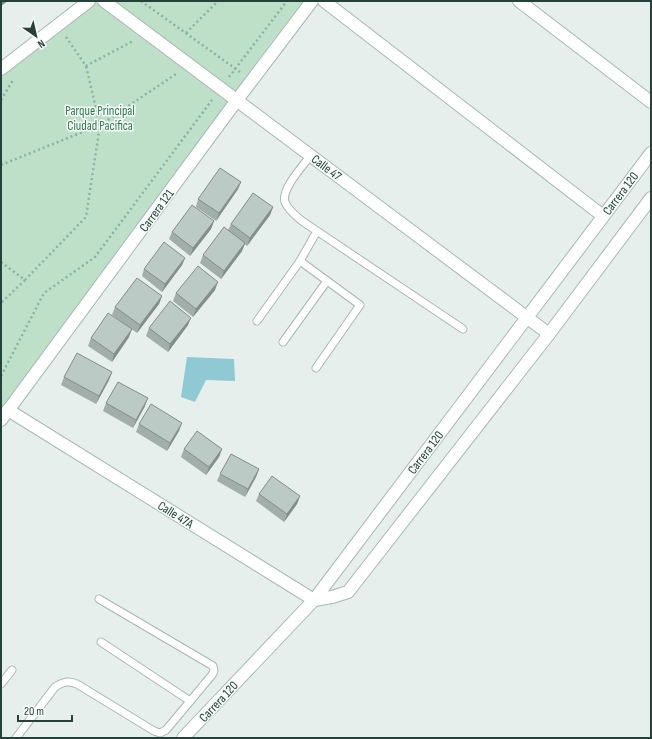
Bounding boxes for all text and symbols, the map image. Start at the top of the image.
north arrow [16,16,56,56]
text: N [35,37,47,51]
park label: Parque Principal Ciudad Pacifica [65,103,135,134]
street label: Calle 47 [308,151,345,185]
street label: Carrera 120 [599,169,642,218]
street label: Carrera 121 [136,186,178,235]
street label: Carrera 120 [404,428,447,477]
street label: Calle 47A [155,498,197,532]
street label: Carrera 120 [196,678,242,725]
scale bar [18,697,72,723]
text: 20 m [24,704,44,719]

